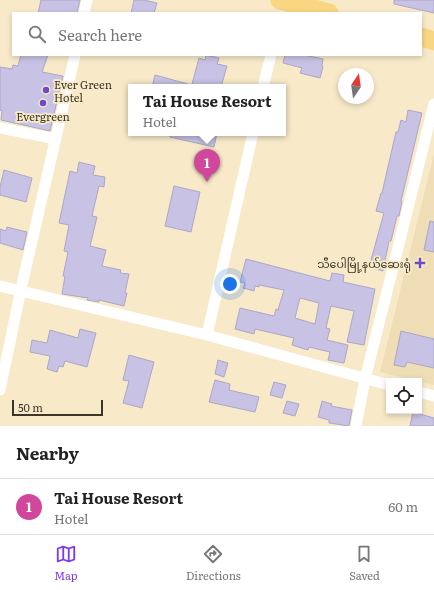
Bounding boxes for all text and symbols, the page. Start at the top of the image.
search box [12,12,422,56]
icon: search [26,23,48,45]
text: Search here [58,23,142,46]
north arrow [338,68,374,104]
place label: Ever Green Hotel [54,76,112,105]
popup [128,84,286,136]
marker: Ever Green Hotel [41,85,51,95]
text: Tai House Resort [142,89,272,112]
marker: Evergreen [38,98,48,108]
place label: Evergreen [16,108,70,124]
text: Hotel [142,112,177,131]
pin: 1 [194,149,220,182]
place label: သီပေါမြို့နယ်ဆေးရုံ [317,255,411,273]
marker: သီပေါမြို့နယ်ဆေးရုံ [414,257,426,269]
your location [220,274,240,294]
map controls [386,378,422,414]
button: locate [386,378,422,414]
scale bar [12,398,103,417]
text: 50 m [18,399,43,415]
text: Nearby [16,440,79,465]
text: Tai House Resort [54,486,183,509]
text: 1 [26,497,32,516]
text: 60 m [388,497,418,516]
text: Hotel [54,509,88,528]
tab: Map [54,543,78,583]
tab: Directions [186,543,241,583]
tab: Saved [349,543,380,583]

